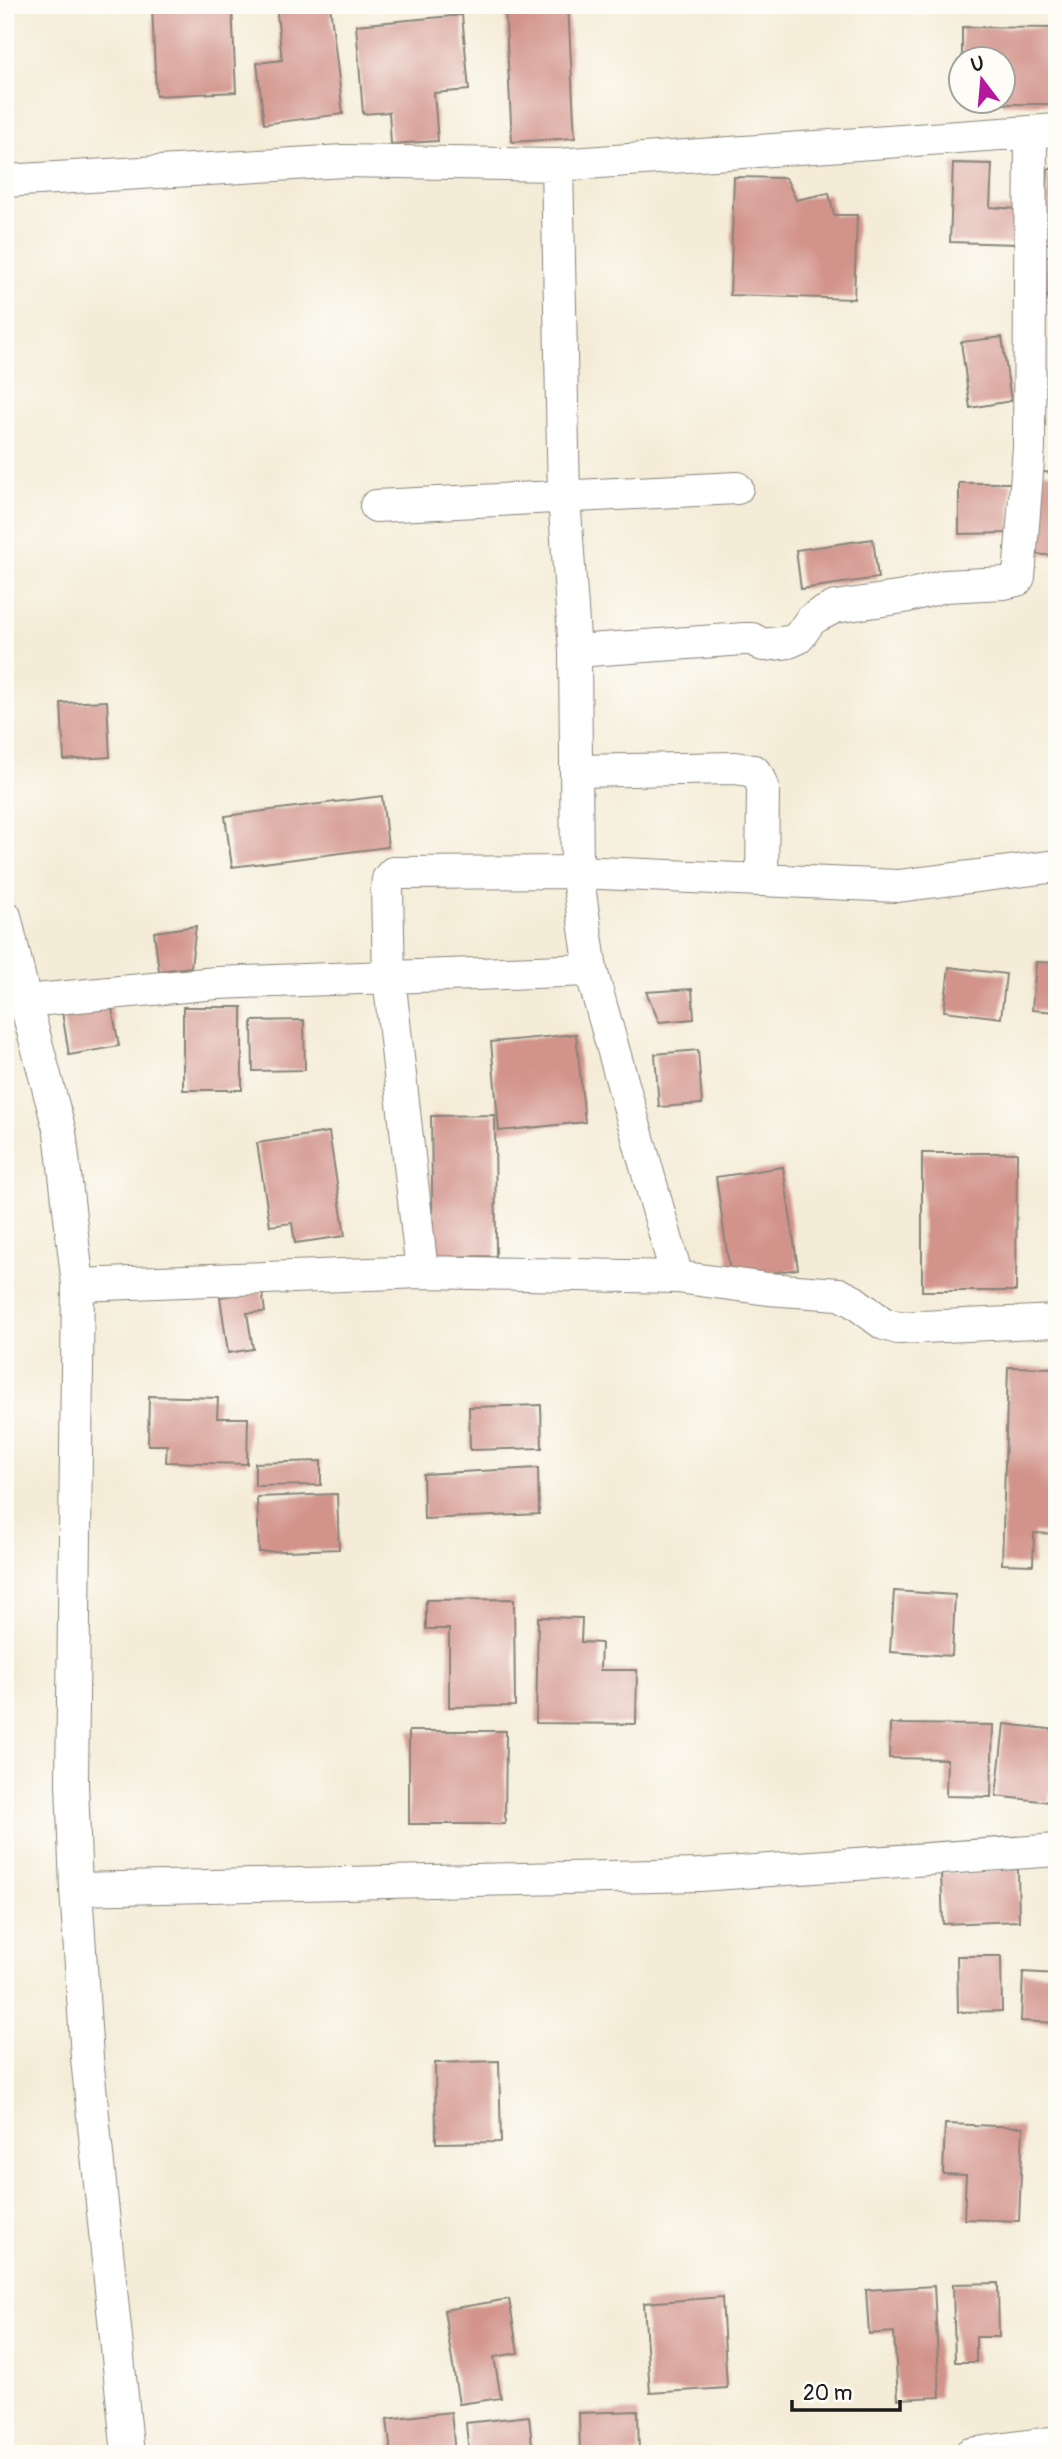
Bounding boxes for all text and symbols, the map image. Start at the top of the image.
north arrow [946,46,1016,116]
text: U [968,51,987,78]
scale bar [792,2368,901,2412]
text: 20 m [803,2380,852,2407]

